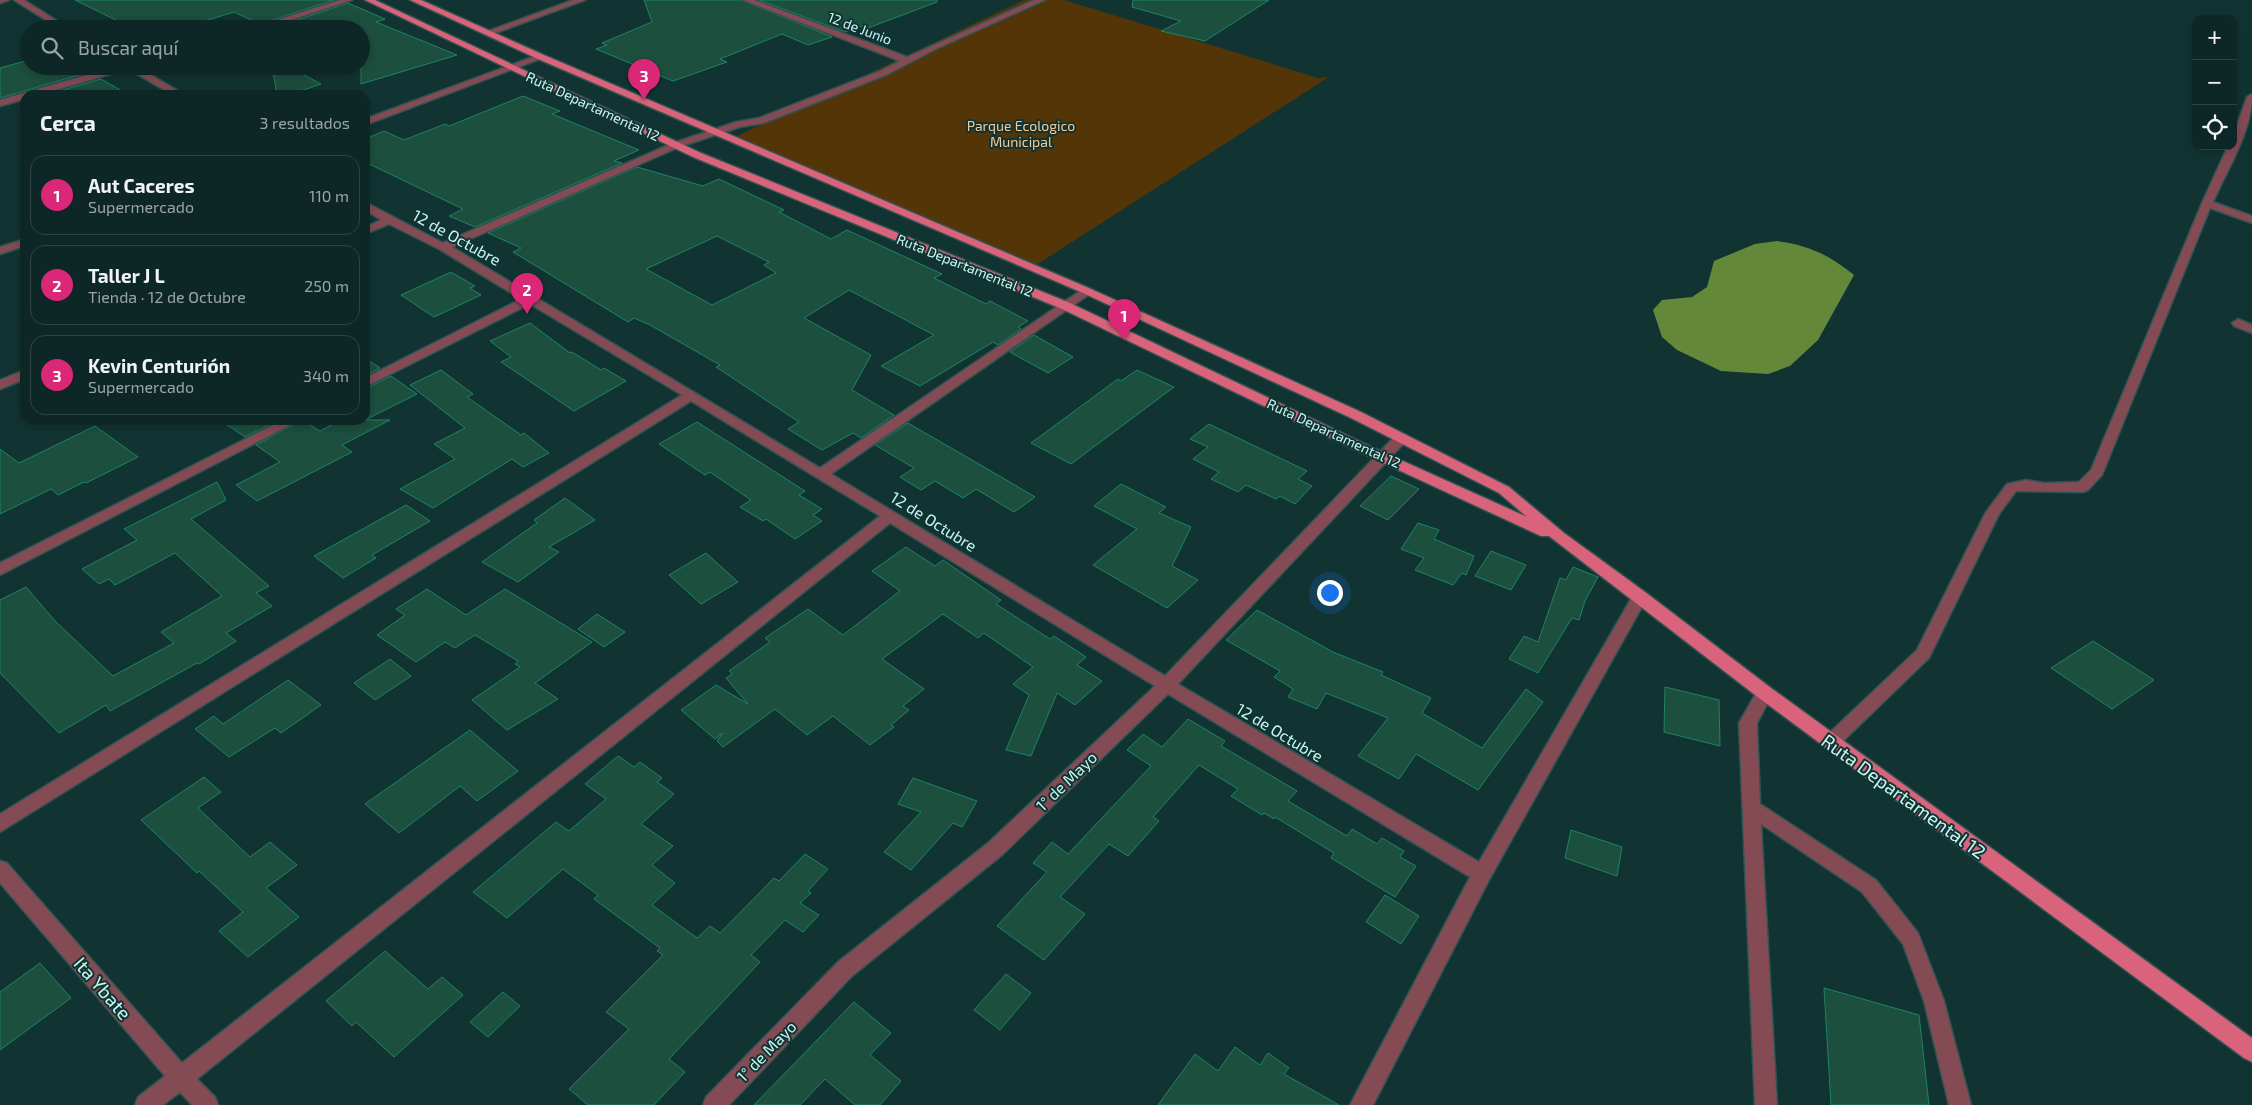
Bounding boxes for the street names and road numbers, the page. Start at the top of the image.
street label: 12 de Junio [826,8,894,48]
street label: Ruta Departamental 12 [524,68,663,144]
street label: 12 de Octubre [410,205,504,269]
street label: Ruta Departamental 12 [894,230,1036,300]
street label: Ruta Departamental 12 [1265,395,1404,471]
street label: 12 de Octubre [887,487,981,555]
street label: 12 de Octubre [1233,699,1327,765]
street label: Ruta Departamental 12 [1817,729,1991,863]
street label: 1° de Mayo [1032,747,1100,815]
street label: Ita Ybate [69,952,137,1024]
street label: 1° de Mayo [732,1017,800,1085]

